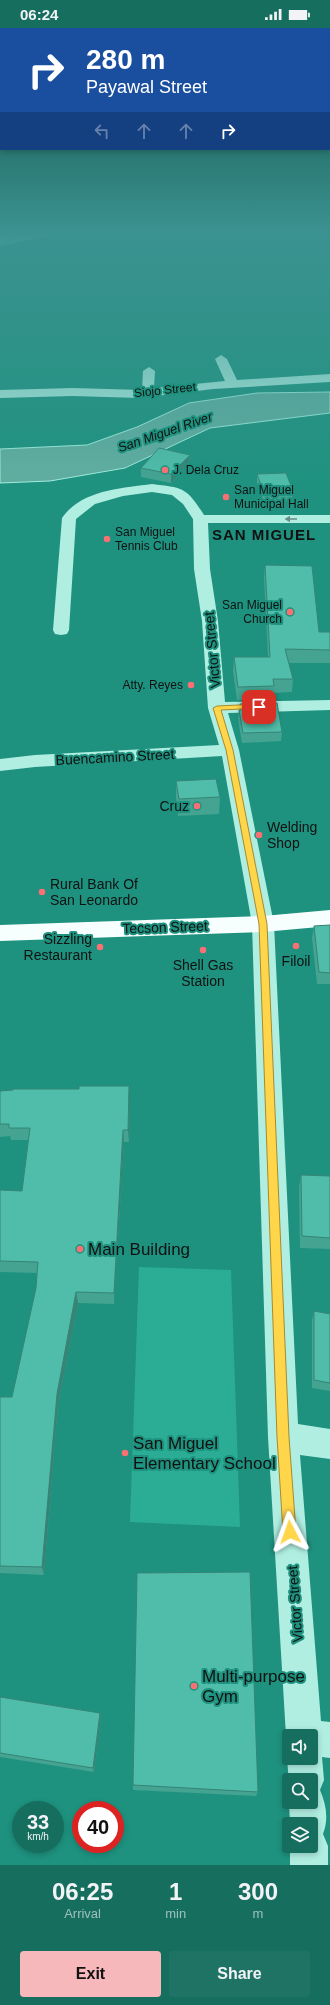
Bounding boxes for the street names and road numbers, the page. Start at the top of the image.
street label: Siojo Street [133,380,197,400]
street label: Victor Street [201,611,223,689]
street label: Buencamino Street [55,746,175,768]
street label: Tecson Street [122,918,208,936]
street label: Victor Street [284,1565,306,1643]

